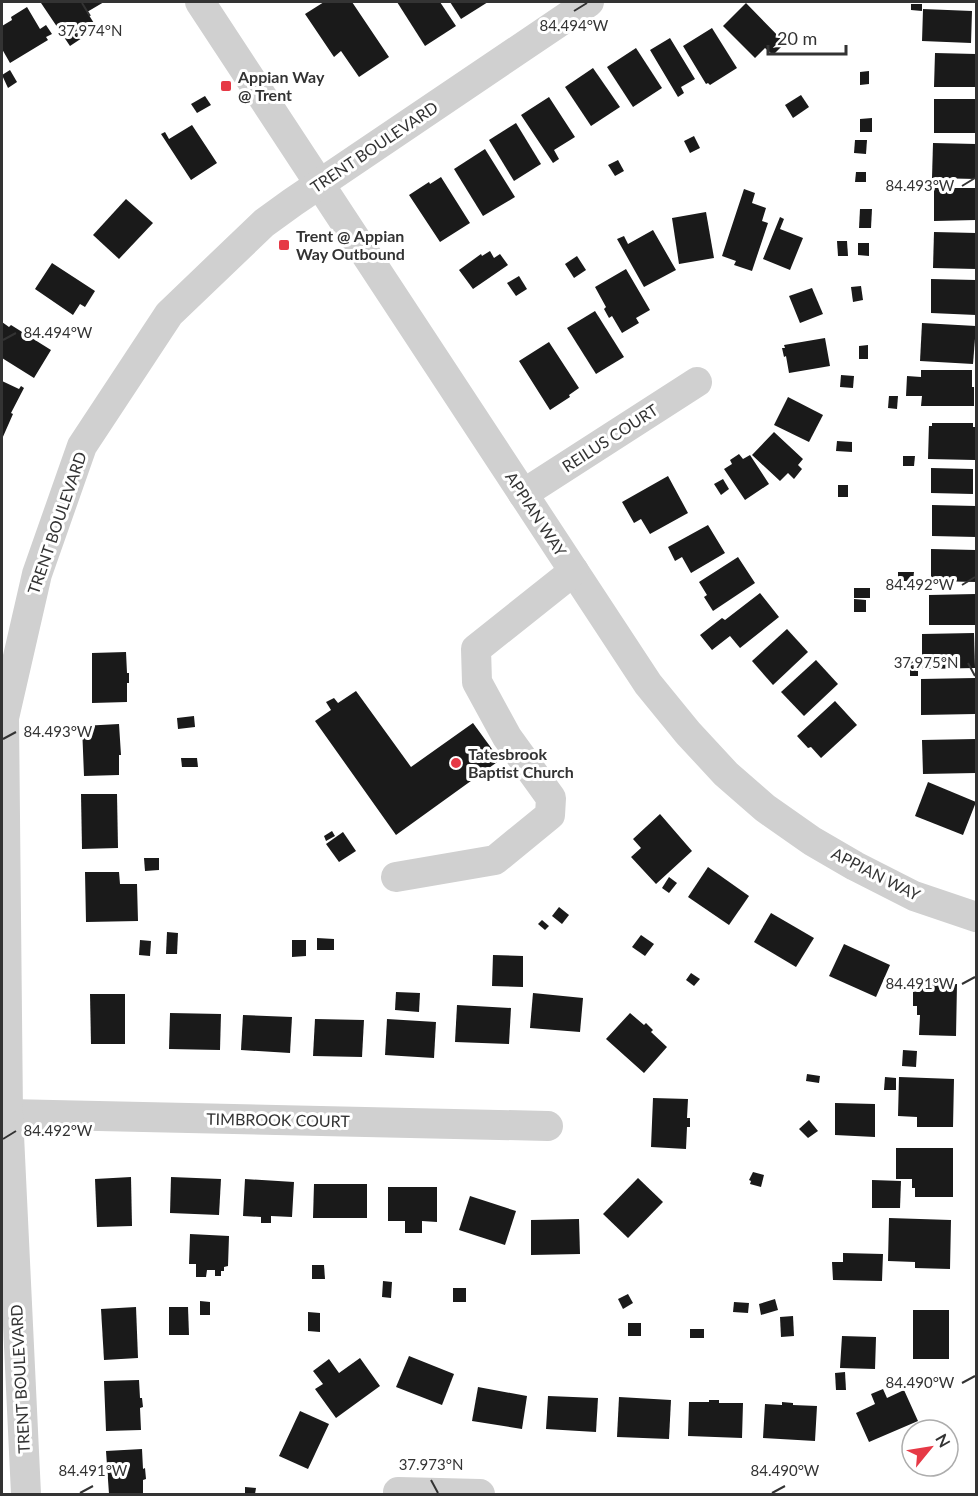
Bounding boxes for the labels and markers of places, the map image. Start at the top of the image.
place label: Appian Way @ Trent [237,67,325,104]
marker: Appian Way @ Trent [219,79,233,93]
place label: Trent @ Appian Way Outbound [296,226,405,263]
marker: Trent @ Appian Way Outbound [277,238,291,252]
place label: Tatesbrook Baptist Church [468,744,574,781]
marker: Tatesbrook Baptist Church [449,756,463,770]

